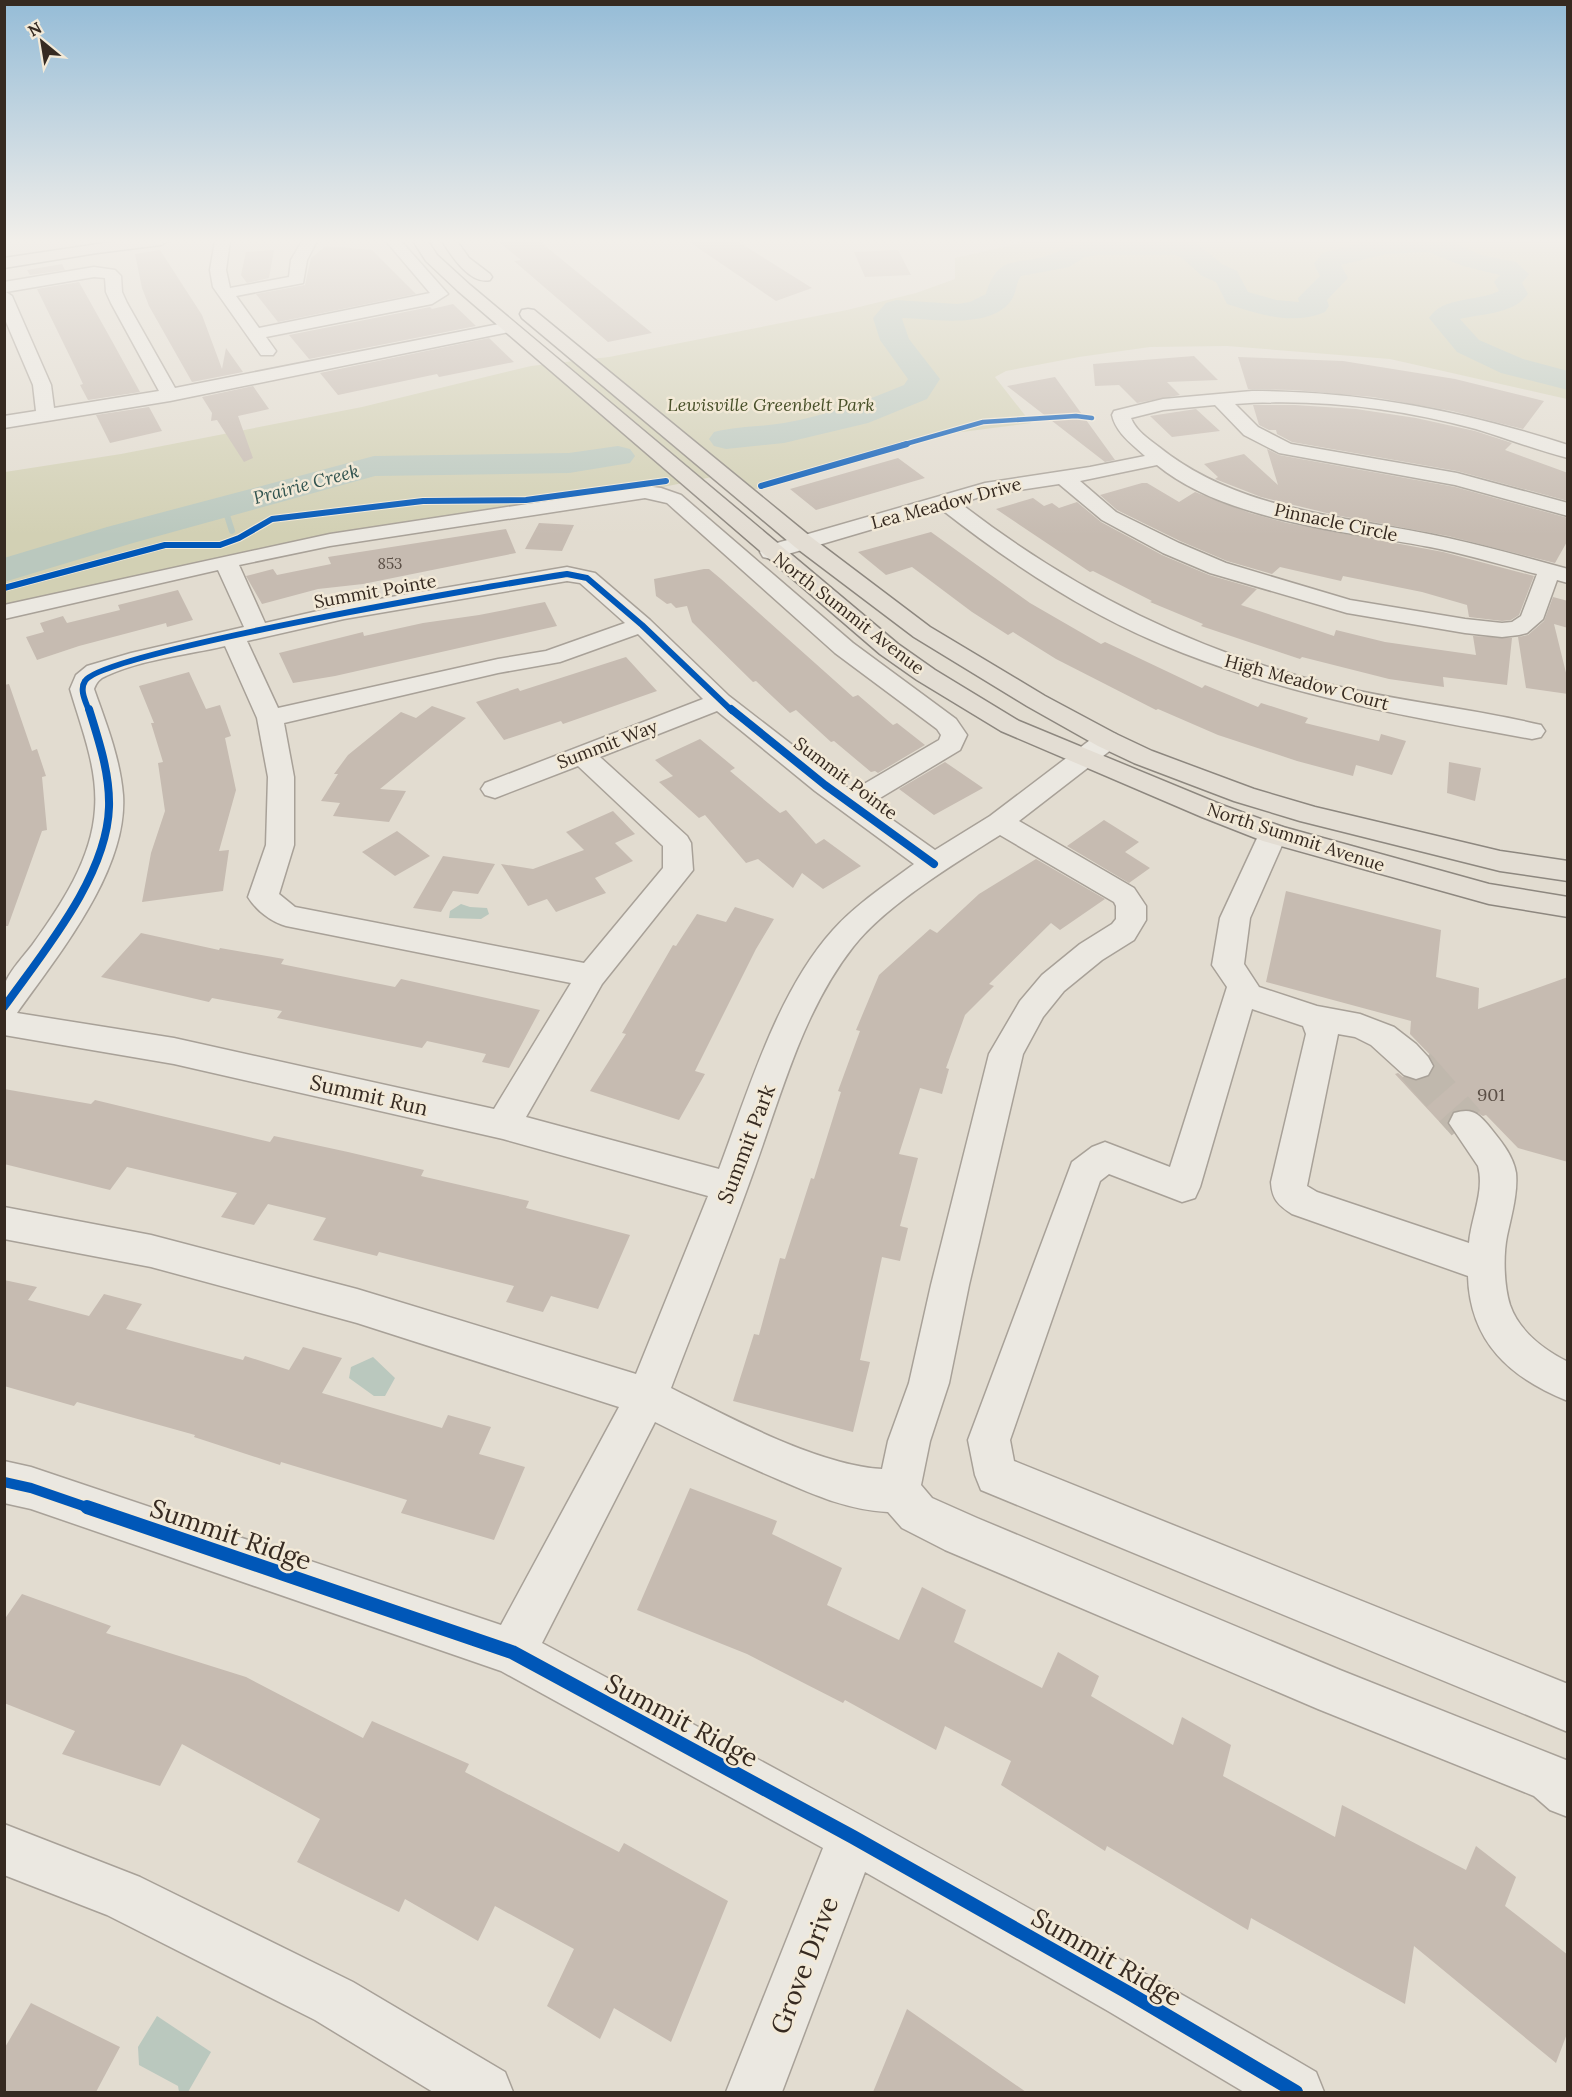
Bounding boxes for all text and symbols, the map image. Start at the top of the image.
north arrow [12,12,72,72]
text: N [24,17,45,41]
park label: Lewisville Greenbelt Park [667,393,875,416]
water label: Prairie Creek [251,459,361,509]
street label: Lea Meadow Drive [868,472,1024,534]
street label: Pinnacle Circle [1272,498,1400,546]
street label: North Summit Avenue [769,547,929,679]
house number: 853 [378,554,402,573]
street label: Summit Pointe [312,569,438,613]
street label: High Meadow Court [1222,649,1392,715]
street label: Summit Way [553,714,661,774]
street label: Summit Pointe [790,732,903,825]
street label: North Summit Avenue [1204,797,1388,877]
street label: Summit Run [307,1068,431,1122]
street label: Summit Park [711,1080,781,1207]
house number: 901 [1477,1083,1505,1106]
street label: Summit Ridge [146,1491,316,1577]
street label: Summit Ridge [600,1666,764,1774]
street label: Grove Drive [763,1891,845,2039]
street label: Summit Ridge [1026,1901,1188,2013]

